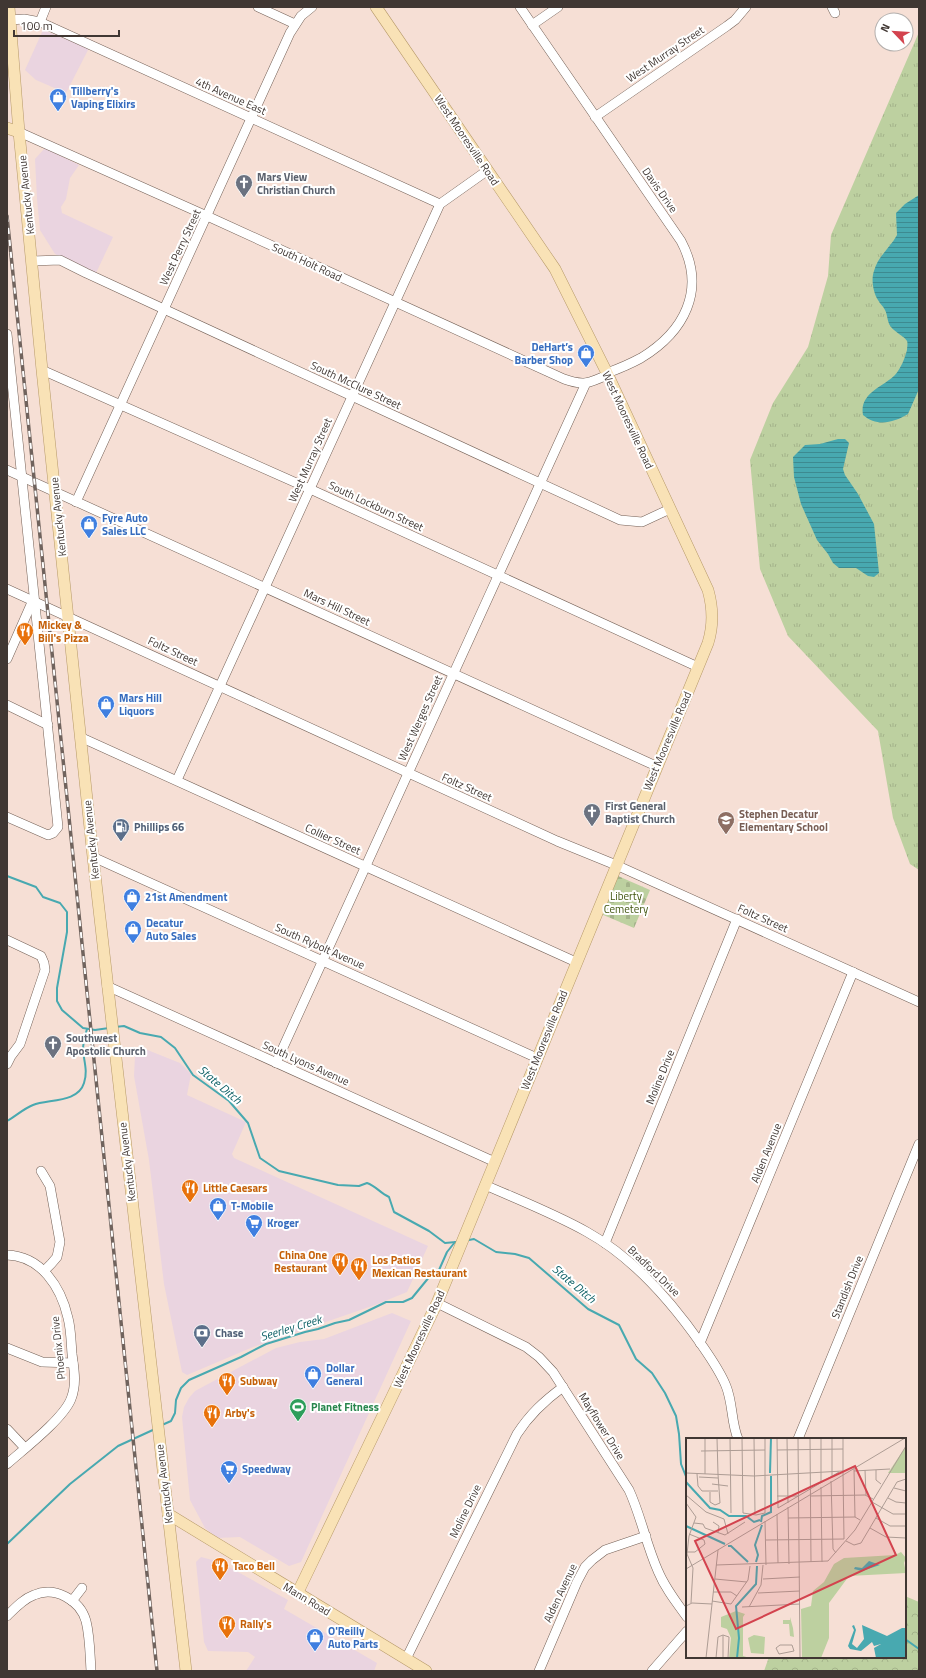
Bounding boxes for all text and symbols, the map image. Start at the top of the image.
scale bar [14,12,119,38]
north arrow [874,12,914,52]
text: 100 m [20,16,53,35]
text: N [876,21,894,35]
street label: West Murray Street [623,22,707,86]
street label: 4th Avenue East [193,73,269,119]
place label: Tillberry's Vaping Elixirs [71,83,135,112]
shop icon: Tillberry's Vaping Elixirs [48,87,68,112]
street label: West Mooresville Road [431,92,503,189]
street label: Kentucky Avenue [14,154,38,235]
street label: Davis Drive [639,164,682,216]
place label: Mars View Christian Church [257,169,335,198]
church icon: Mars View Christian Church [234,173,254,198]
street label: West Perry Street [155,206,205,288]
street label: South Holt Road [269,239,345,285]
place label: DeHart’s Barber Shop [515,339,573,368]
shop icon: DeHart’s Barber Shop [576,343,596,368]
street label: South McClure Street [308,357,404,413]
street label: West Mooresville Road [598,369,658,472]
street label: West Murray Street [284,415,336,505]
street label: Kentucky Avenue [46,476,70,557]
street label: South Lockburn Street [326,477,426,535]
place label: Fyre Auto Sales LLC [102,510,148,539]
shop icon: Fyre Auto Sales LLC [79,514,99,539]
street label: Mars Hill Street [301,585,373,629]
place label: Mickey & Bill's Pizza [38,617,89,646]
restaurant icon: Mickey & Bill's Pizza [15,621,35,646]
street label: Foltz Street [145,632,201,670]
street label: West Werges Street [394,672,446,763]
street label: West Mooresville Road [639,689,695,793]
place label: Mars Hill Liquors [119,690,162,719]
shop icon: Mars Hill Liquors [96,694,116,719]
street label: Foltz Street [439,769,495,805]
place label: First General Baptist Church [605,798,675,827]
street label: Kentucky Avenue [79,799,103,880]
church icon: First General Baptist Church [582,802,602,827]
place label: Stephen Decatur Elementary School [739,806,828,835]
school or university icon: Stephen Decatur Elementary School [716,810,736,835]
fuel station icon: Phillips 66 [111,817,131,842]
place label: Phillips 66 [134,819,184,835]
street label: Collier Street [303,820,363,858]
shop icon: 21st Amendment [122,887,142,912]
park label: Liberty Cemetery [604,888,649,917]
place label: 21st Amendment [145,889,227,905]
street label: Foltz Street [735,900,791,936]
place label: Decatur Auto Sales [146,915,196,944]
shop icon: Decatur Auto Sales [123,919,143,944]
street label: South Rybolt Avenue [273,919,368,973]
street label: West Mooresville Road [517,988,571,1092]
place label: Southwest Apostolic Church [66,1030,146,1059]
church icon: Southwest Apostolic Church [43,1034,63,1059]
street label: South Lyons Avenue [260,1037,352,1089]
street label: Moline Drive [642,1047,678,1107]
water label: State Ditch [194,1061,247,1109]
street label: Alden Avenue [747,1120,785,1185]
street label: Kentucky Avenue [114,1121,140,1202]
restaurant icon: Little Caesars [180,1178,200,1203]
place label: Little Caesars [203,1180,267,1196]
shop icon: T-Mobile [208,1196,228,1221]
place label: T-Mobile [231,1198,274,1214]
supermarket icon: Kroger [244,1213,264,1238]
place label: Kroger [267,1215,299,1231]
street label: Bradford Drive [624,1242,684,1300]
place label: China One Restaurant [274,1247,327,1276]
restaurant icon: China One Restaurant [330,1251,350,1276]
place label: Los Patios Mexican Restaurant [372,1252,467,1281]
street label: Standish Drive [827,1253,867,1321]
restaurant icon: Los Patios Mexican Restaurant [349,1256,369,1281]
water label: State Ditch [548,1260,601,1308]
street label: West Mooresville Road [389,1287,449,1390]
water label: Seerley Creek [258,1309,325,1346]
street label: Phoenix Drive [47,1315,69,1380]
bank icon: Chase [192,1323,212,1348]
place label: Chase [215,1325,244,1341]
place label: Dollar General [326,1360,363,1389]
shop icon: Dollar General [303,1364,323,1389]
restaurant icon: Subway [217,1371,237,1396]
place label: Subway [240,1373,278,1389]
street label: Mayflower Drive [575,1389,629,1463]
sports icon: Planet Fitness [288,1397,308,1422]
place label: Planet Fitness [311,1399,379,1415]
restaurant icon: Arby's [202,1403,222,1428]
place label: Arby's [225,1405,255,1421]
inset map [686,1438,906,1658]
street label: Kentucky Avenue [151,1443,177,1524]
supermarket icon: Speedway [219,1459,239,1484]
place label: Speedway [242,1461,291,1477]
street label: Moline Drive [445,1481,485,1541]
restaurant icon: Taco Bell [210,1556,230,1581]
place label: Taco Bell [233,1558,275,1574]
street label: Alden Avenue [539,1561,581,1625]
street label: Mann Road [280,1579,334,1620]
restaurant icon: Rally's [217,1614,237,1639]
place label: Rally's [240,1616,272,1632]
place label: O'Reilly Auto Parts [328,1623,378,1652]
shop icon: O'Reilly Auto Parts [305,1627,325,1652]

